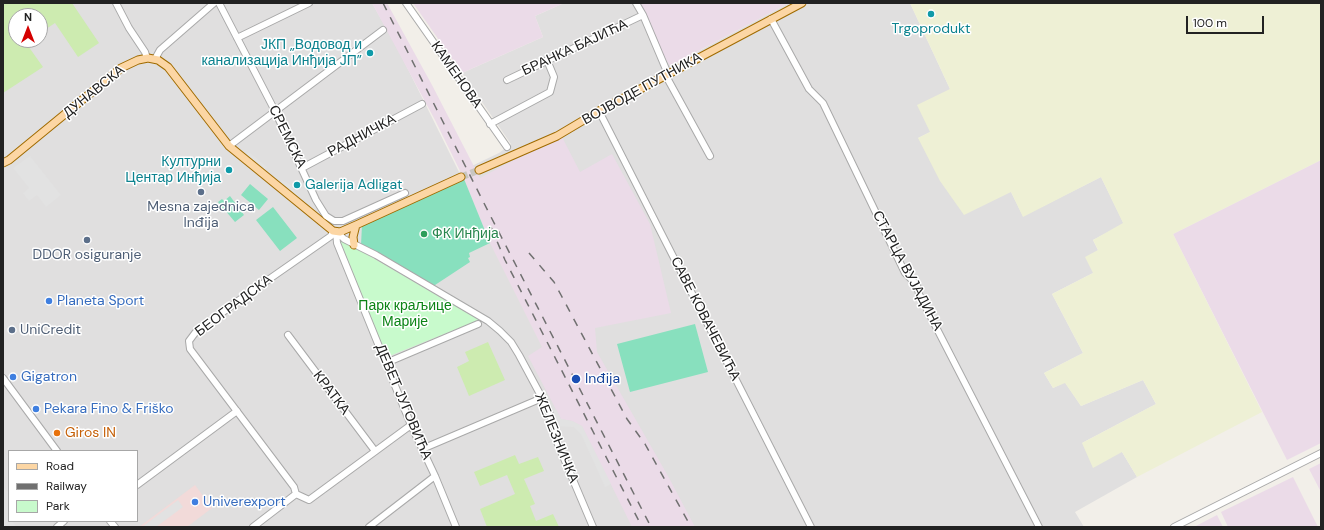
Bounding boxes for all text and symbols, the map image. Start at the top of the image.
north arrow [8,8,48,48]
scale bar [1188,8,1266,34]
marker: Trgoprodukt [926,9,936,19]
text: N [24,10,32,24]
text: 100 m [1193,15,1227,31]
street label: БРАНКА БАЈИЋА [519,16,631,80]
place label: Trgoprodukt [891,21,971,37]
place label: ЈКП „Водовод и канализација Инђија ЈП” [201,37,362,70]
street label: КАМЕНОВА [427,38,485,112]
marker: ЈКП „Водовод и канализација Инђија ЈП” [365,48,375,58]
street label: ВОЈВОДЕ ПУТНИКА [579,49,705,129]
street label: ДУНАВСКА [60,62,128,122]
street label: СРЕМСКА [265,103,309,171]
street label: РАДНИЧКА [325,111,399,161]
place label: Културни Центар Инђија [125,154,221,186]
marker: Културни Центар Инђија [224,165,234,175]
place label: Galerija Adligat [305,177,402,193]
marker: Galerija Adligat [292,180,302,190]
marker: Mesna zajednica Inđija [196,187,206,197]
place label: Mesna zajednica Inđija [147,199,255,232]
street label: СТАРЦА ВУЈАДИНА [868,208,946,334]
place label: ФК Инђија [432,226,499,242]
marker: ФК Инђија [419,229,429,239]
marker: DDOR osiguranje [82,235,92,245]
place label: DDOR osiguranje [33,247,141,263]
street label: САВЕ КОВАЧЕВИЋА [666,254,744,384]
street label: БЕОГРАДСКА [192,272,276,340]
place label: Planeta Sport [57,293,144,309]
marker: Planeta Sport [44,296,54,306]
park label: Парк краљице Марије [358,298,452,330]
place label: UniCredit [20,322,81,338]
marker: UniCredit [7,325,17,335]
street label: ДЕВЕТ ЈУГОВИЋА [371,342,435,462]
street label: КРАТКА [309,368,353,418]
place label: Gigatron [21,369,77,385]
place label: Inđija [585,371,620,387]
marker: Gigatron [8,372,18,382]
marker: Inđija [570,373,582,385]
street label: ЖЕЛЕЗНИЧКА [530,390,582,486]
place label: Pekara Fino & Friško [44,401,174,417]
marker: Pekara Fino & Friško [31,404,41,414]
place label: Giros IN [65,425,116,441]
marker: Giros IN [52,428,62,438]
legend [8,450,138,522]
text: Road [46,458,74,474]
text: Railway [46,478,87,494]
place label: Univerexport [203,494,286,510]
marker: Univerexport [190,497,200,507]
text: Park [46,498,70,514]

